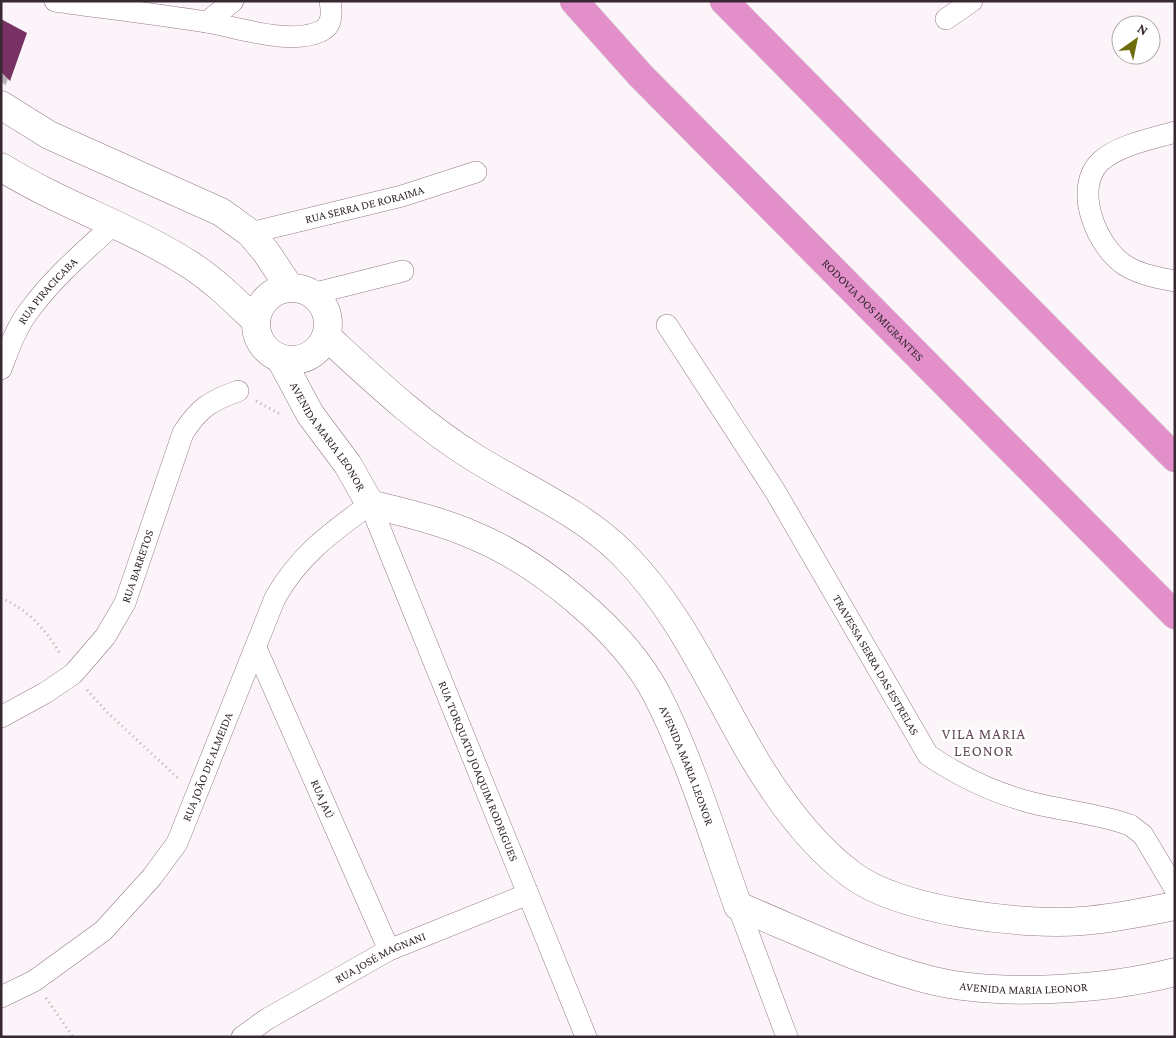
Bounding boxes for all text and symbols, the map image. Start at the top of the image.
north arrow [1111,15,1161,65]
text: N [1135,20,1152,39]
street label: RUA SERRA DE RORAIMA [304,182,426,226]
street label: RUA PIRACICABA [15,254,80,327]
street label: RODOVIA DOS IMIGRANTES [819,256,927,364]
street label: AVENIDA MARIA LEONOR [287,379,368,494]
street label: RUA BARRETOS [119,528,157,605]
street label: TRAVESSA SERRA DAS ESTRELAS [830,592,922,738]
street label: RUA TORQUATO JOAQUIM RODRIGUES [435,679,521,864]
street label: AVENIDA MARIA LEONOR [656,703,717,828]
street label: RUA JOÃO DE ALMEIDA [179,710,236,823]
district label: VILA MARIA LEONOR [942,726,1026,759]
street label: RUA JAÚ [308,777,337,821]
street label: RUA JOSÉ MAGNANI [333,929,428,986]
street label: AVENIDA MARIA LEONOR [959,979,1089,997]

